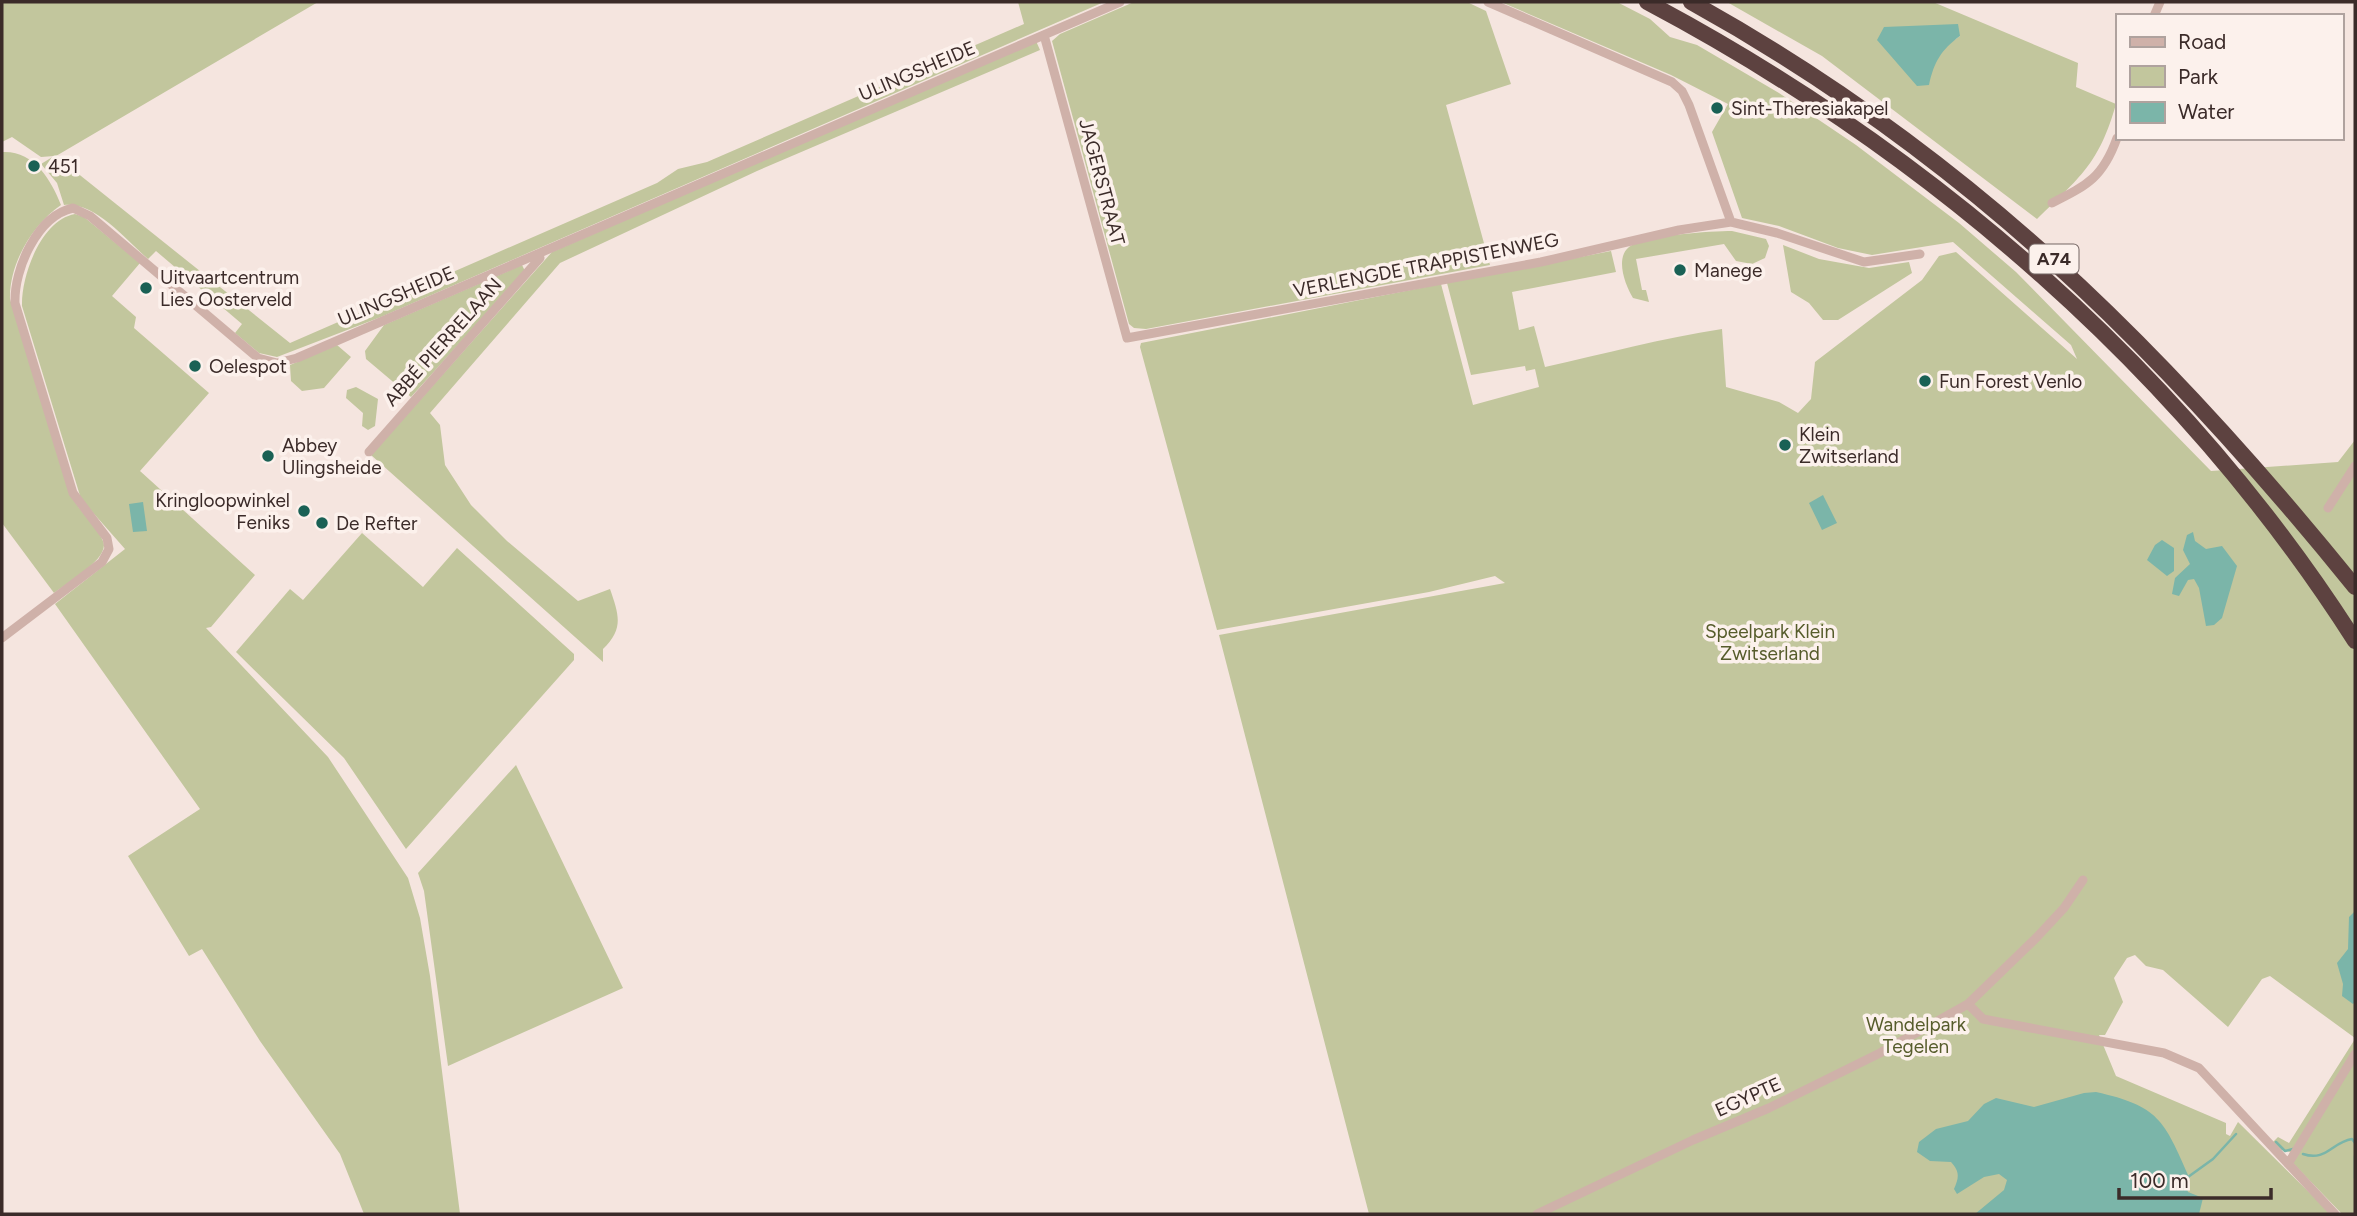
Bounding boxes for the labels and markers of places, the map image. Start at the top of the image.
place label: Sint-Theresiakapel [1731,97,1888,120]
marker: Sint-Theresiakapel [1709,100,1725,116]
place label: 451 [48,155,79,178]
marker: 451 [26,158,42,174]
place label: Manege [1694,259,1762,282]
marker: Manege [1672,262,1688,278]
place label: Uitvaartcentrum Lies Oosterveld [160,266,299,311]
marker: Uitvaartcentrum Lies Oosterveld [138,280,154,296]
place label: Oelespot [209,355,287,378]
marker: Oelespot [187,358,203,374]
place label: Fun Forest Venlo [1939,370,2082,393]
marker: Fun Forest Venlo [1917,373,1933,389]
place label: Klein Zwitserland [1799,423,1899,468]
place label: Abbey Ulingsheide [282,434,382,479]
marker: Klein Zwitserland [1777,437,1793,453]
marker: Abbey Ulingsheide [260,448,276,464]
place label: Kringloopwinkel Feniks [155,489,290,534]
marker: Kringloopwinkel Feniks [296,503,312,519]
place label: De Refter [336,512,418,535]
marker: De Refter [314,515,330,531]

